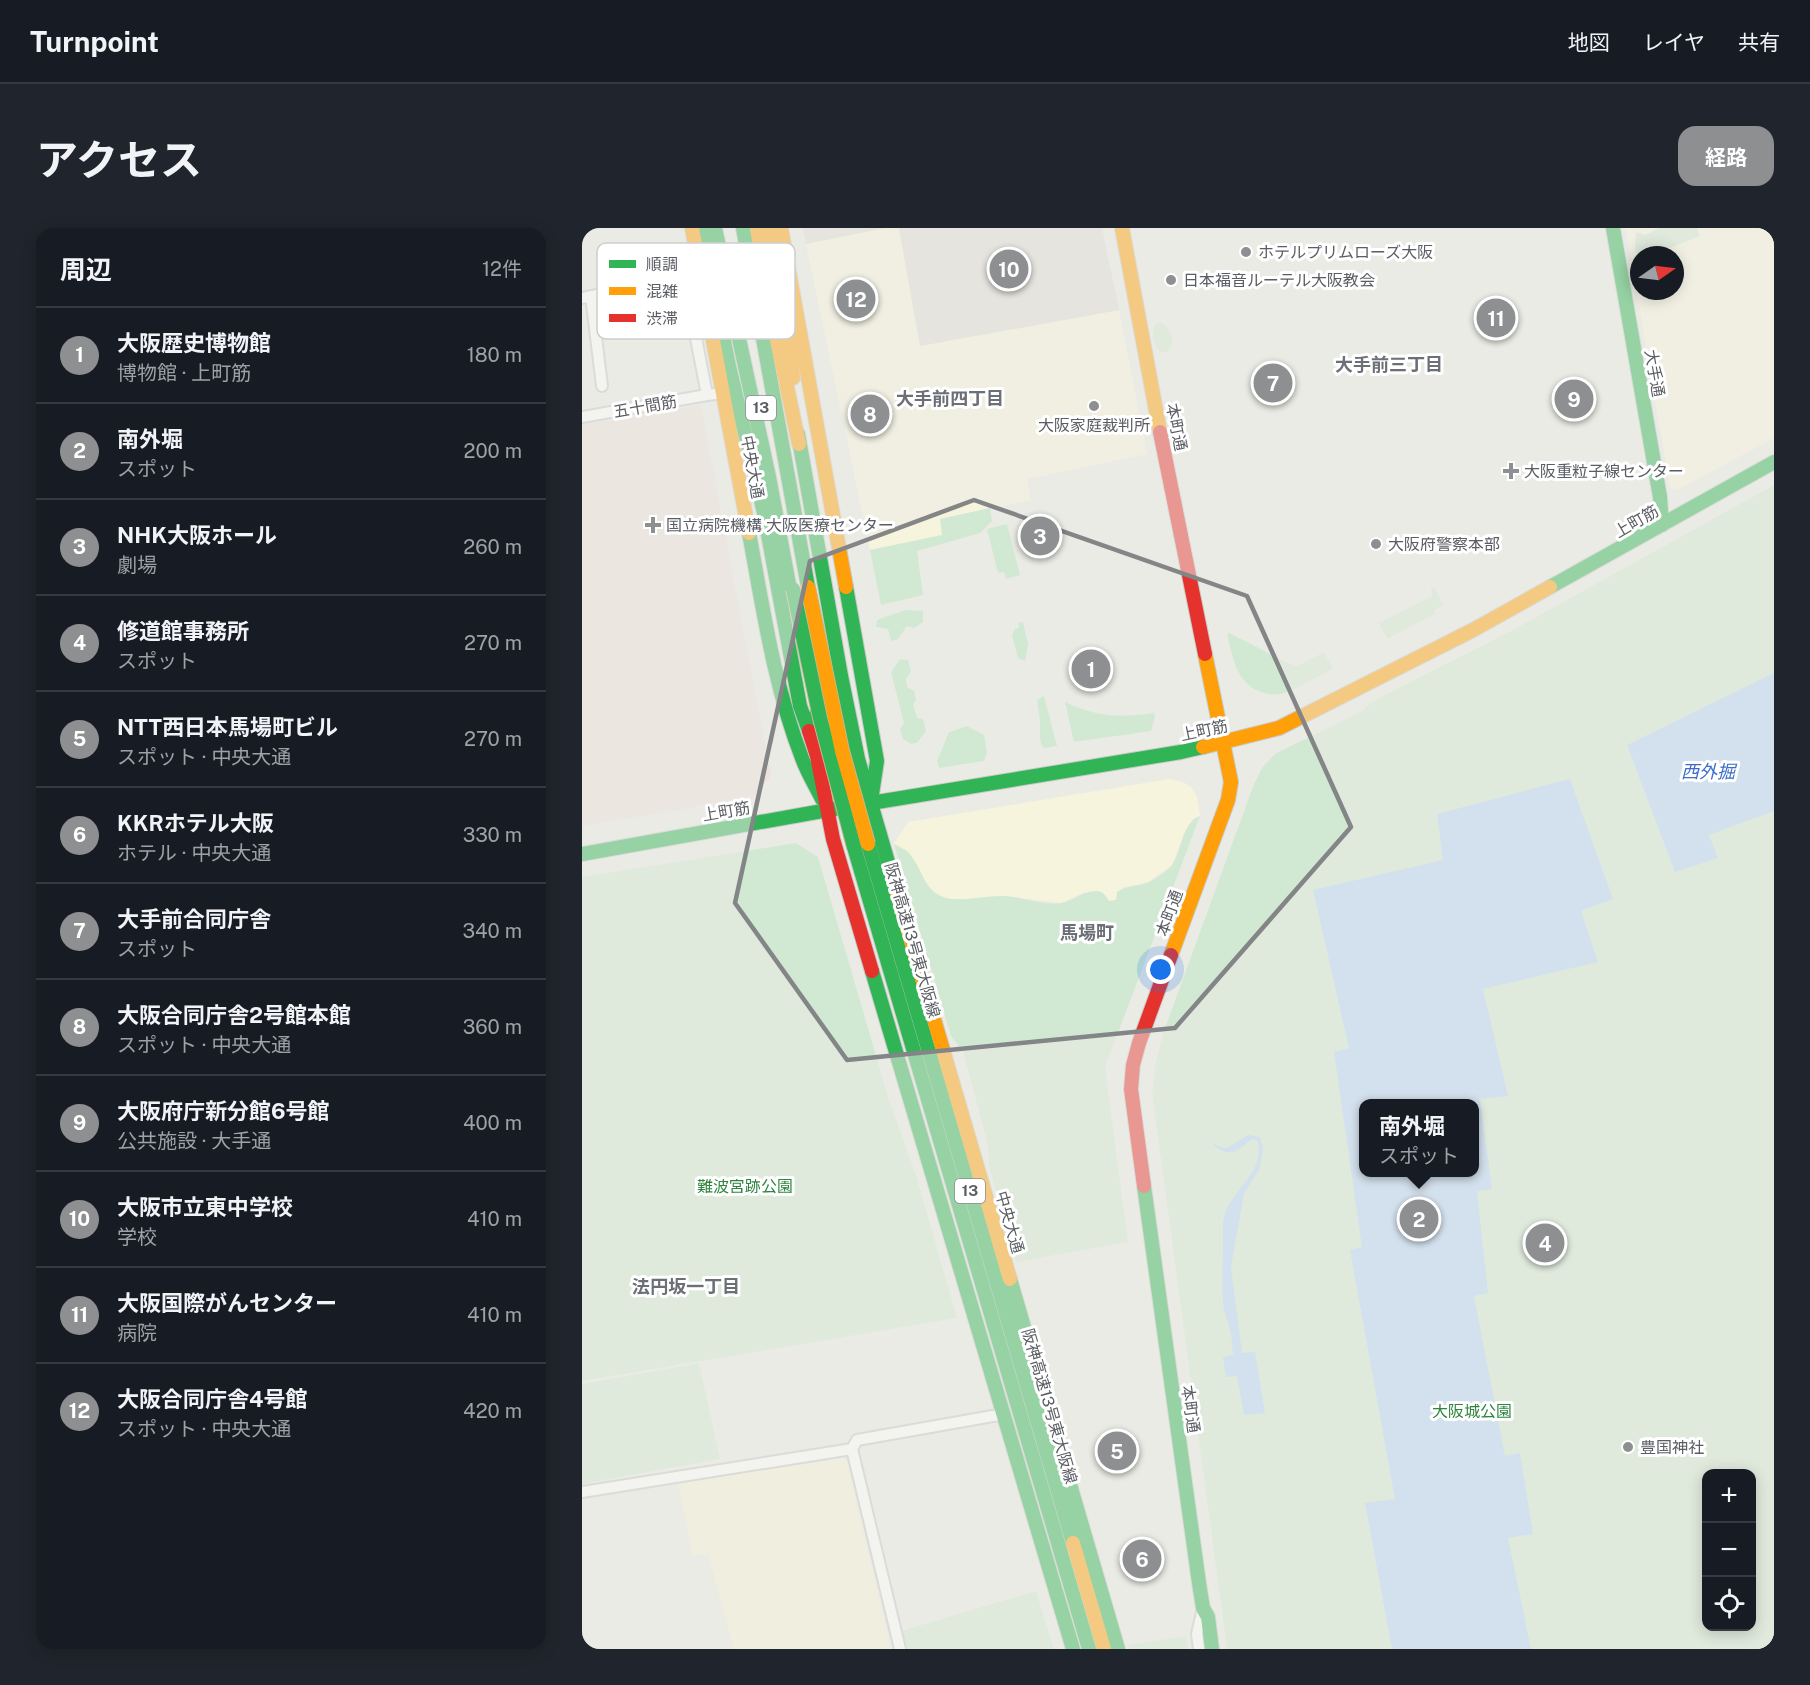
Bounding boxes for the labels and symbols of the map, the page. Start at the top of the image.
legend [597,243,795,339]
place label: ホテルプリムローズ大阪 [1258,243,1433,262]
marker: ホテルプリムローズ大阪 [1239,245,1253,259]
pin: 10 [990,246,1028,291]
north arrow [1630,246,1684,300]
text: 順調 [646,255,678,274]
place label: 日本福音ルーテル大阪教会 [1183,271,1375,290]
marker: 日本福音ルーテル大阪教会 [1164,273,1178,287]
pin: 12 [836,276,876,322]
text: 混雑 [646,282,678,301]
pin: 11 [1476,296,1516,340]
text: 渋滞 [646,309,678,328]
street label: 大手通 [1641,348,1668,398]
district label: 大手前三丁目 [1335,354,1443,375]
pin: 7 [1254,360,1292,406]
pin: 9 [1554,376,1594,422]
district label: 大手前四丁目 [896,388,1004,409]
street label: 五十間筋 [612,392,678,421]
pin: 8 [850,392,890,436]
road number: 13 [746,396,776,420]
marker: 大阪家庭裁判所 [1087,399,1101,413]
street label: 本町通 [1163,402,1190,452]
place label: 大阪家庭裁判所 [1038,416,1150,435]
street label: 中央大通 [738,434,767,500]
marker: 大阪重粒子線センター [1502,462,1520,480]
place label: 大阪重粒子線センター [1524,462,1684,481]
street label: 上町筋 [1611,501,1662,542]
pin: 3 [1020,514,1060,558]
marker: 国立病院機構 大阪医療センター [644,516,662,534]
place label: 国立病院機構 大阪医療センター [666,516,894,535]
place label: 大阪府警察本部 [1388,535,1500,554]
marker: 大阪府警察本部 [1369,537,1383,551]
pin: 1 [1072,646,1110,692]
street label: 上町筋 [1179,716,1230,745]
water label: 西外掘 [1681,761,1738,782]
street label: 上町筋 [701,798,751,825]
street label: 阪神高速13号東大阪線 [881,860,944,1020]
street label: 本町通 [1152,887,1187,939]
district label: 馬場町 [1060,922,1114,943]
your location [1146,955,1175,984]
park label: 難波宮跡公園 [697,1177,793,1196]
road number: 13 [955,1179,985,1203]
street label: 中央大通 [992,1189,1027,1256]
pin: 2 [1400,1196,1438,1242]
pin: 4 [1526,1220,1564,1266]
district label: 法円坂一丁目 [632,1276,740,1297]
street label: 阪神高速13号東大阪線 [1018,1326,1081,1486]
street label: 本町通 [1178,1384,1203,1434]
park label: 大阪城公園 [1432,1402,1512,1421]
pin: 5 [1098,1428,1136,1474]
place label: 豊国神社 [1640,1438,1704,1457]
marker: 豊国神社 [1621,1440,1635,1454]
pin: 6 [1122,1536,1162,1582]

